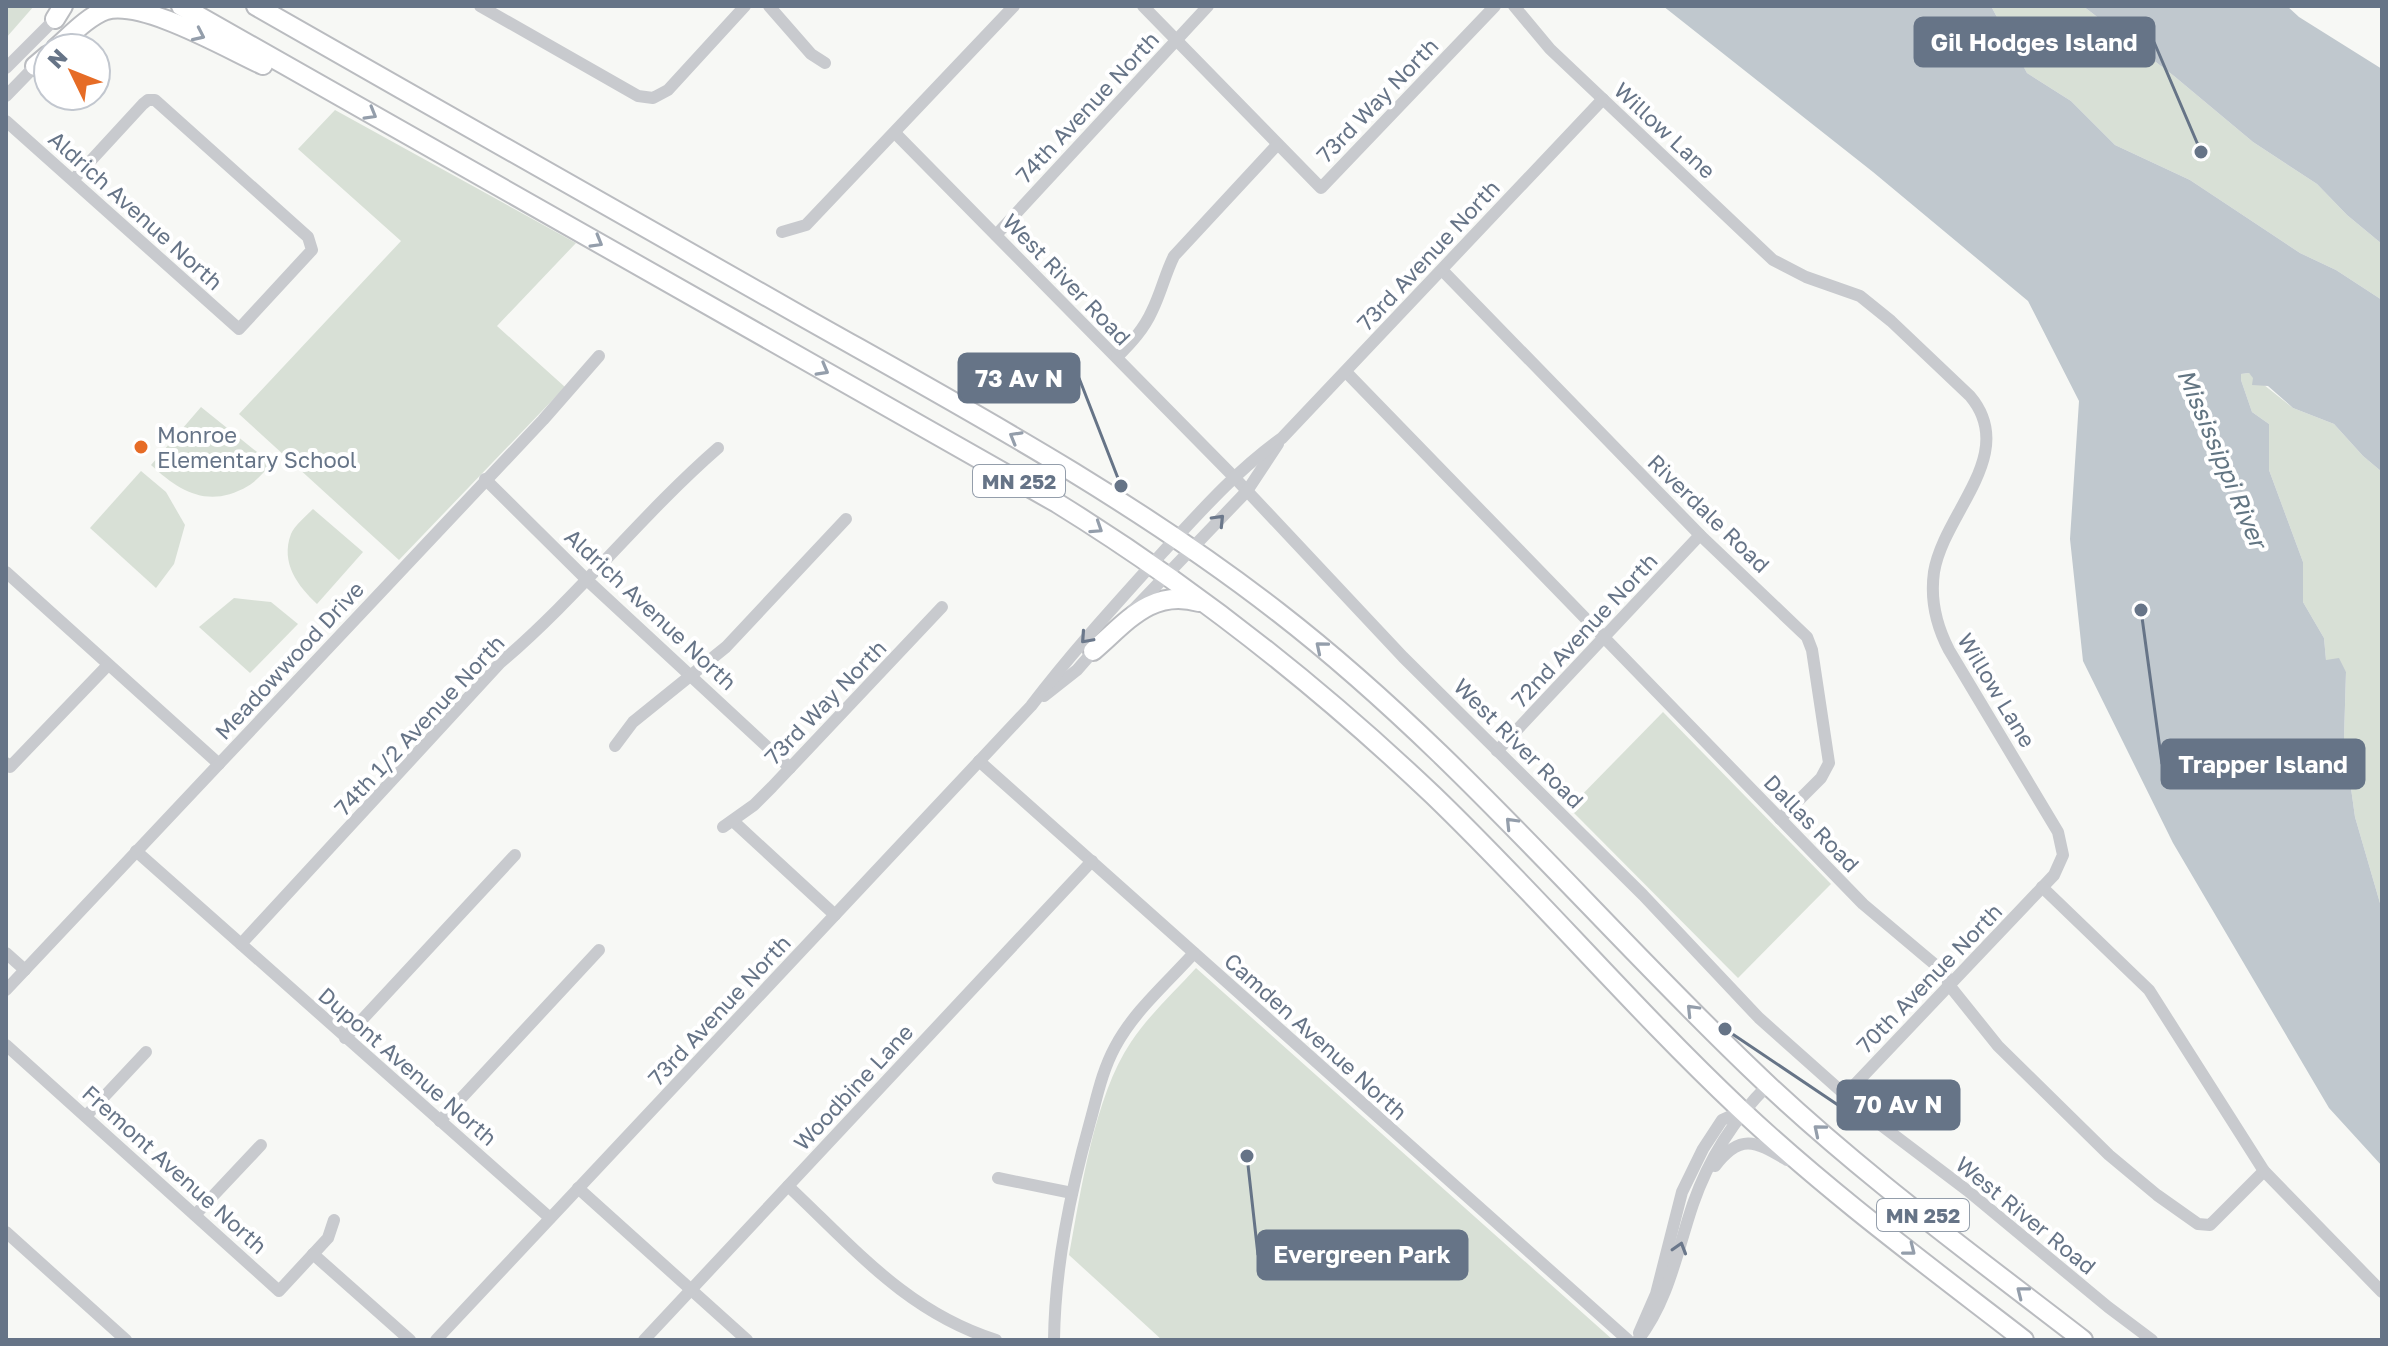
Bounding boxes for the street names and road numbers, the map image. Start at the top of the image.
street label: 74th Avenue North [1010,26,1164,188]
street label: 73rd Way North [1311,32,1443,168]
street label: Willow Lane [1609,76,1721,184]
street label: Aldrich Avenue North [44,125,228,295]
street label: 73rd Avenue North [1351,174,1505,336]
street label: West River Road [997,208,1137,350]
street label: Riverdale Road [1643,448,1775,578]
road number: MN 252 [973,465,1065,497]
street label: Aldrich Avenue North [560,523,742,695]
street label: 72nd Avenue North [1505,547,1663,713]
street label: Meadowwood Drive [209,575,369,745]
street label: Willow Lane [1952,628,2042,752]
street label: 74th 1/2 Avenue North [328,629,510,821]
street label: 73rd Way North [759,634,891,770]
street label: West River Road [1448,672,1590,814]
street label: Dallas Road [1759,769,1865,877]
street label: 70th Avenue North [1851,898,2007,1058]
street label: 73rd Avenue North [642,929,796,1091]
street label: Camden Avenue North [1219,947,1413,1125]
street label: Dupont Avenue North [313,981,503,1151]
street label: Woodbine Lane [788,1018,918,1156]
street label: Fremont Avenue North [77,1079,273,1259]
street label: West River Road [1950,1150,2102,1280]
road number: MN 252 [1877,1199,1969,1231]

